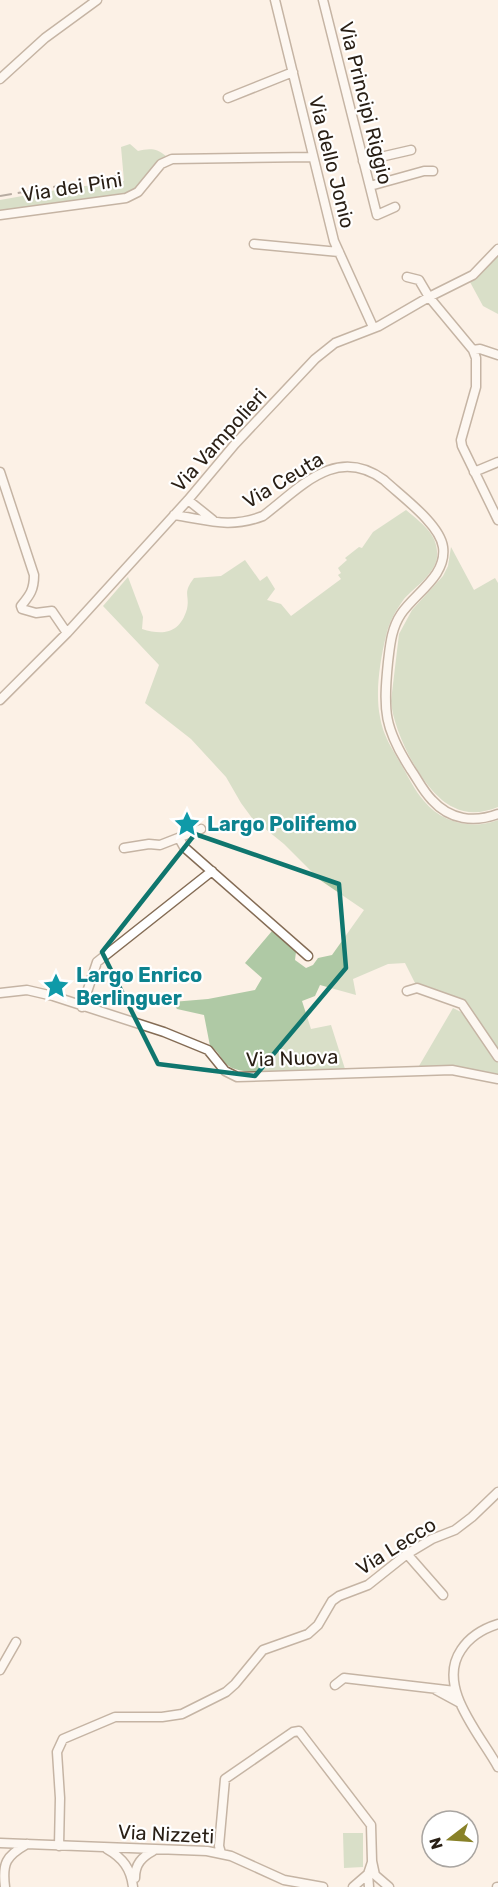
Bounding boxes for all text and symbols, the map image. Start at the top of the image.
street label: Via Principi Riggio [334,19,398,187]
street label: Via dello Jonio [304,93,360,231]
street label: Via dei Pini [20,167,124,207]
street label: Via Vampolieri [166,383,272,497]
street label: Via Ceuta [239,447,327,513]
place icon: Largo Polifemo [172,809,202,839]
place label: Largo Polifemo [207,812,357,836]
place label: Largo Enrico Berlinguer [76,963,202,1010]
place icon: Largo Enrico Berlinguer [41,971,71,1001]
street label: Via Nuova [245,1044,339,1072]
street label: Via Lecco [352,1512,440,1580]
north arrow [420,1809,480,1869]
street label: Via Nizzeti [117,1819,215,1849]
text: N [425,1835,447,1852]

